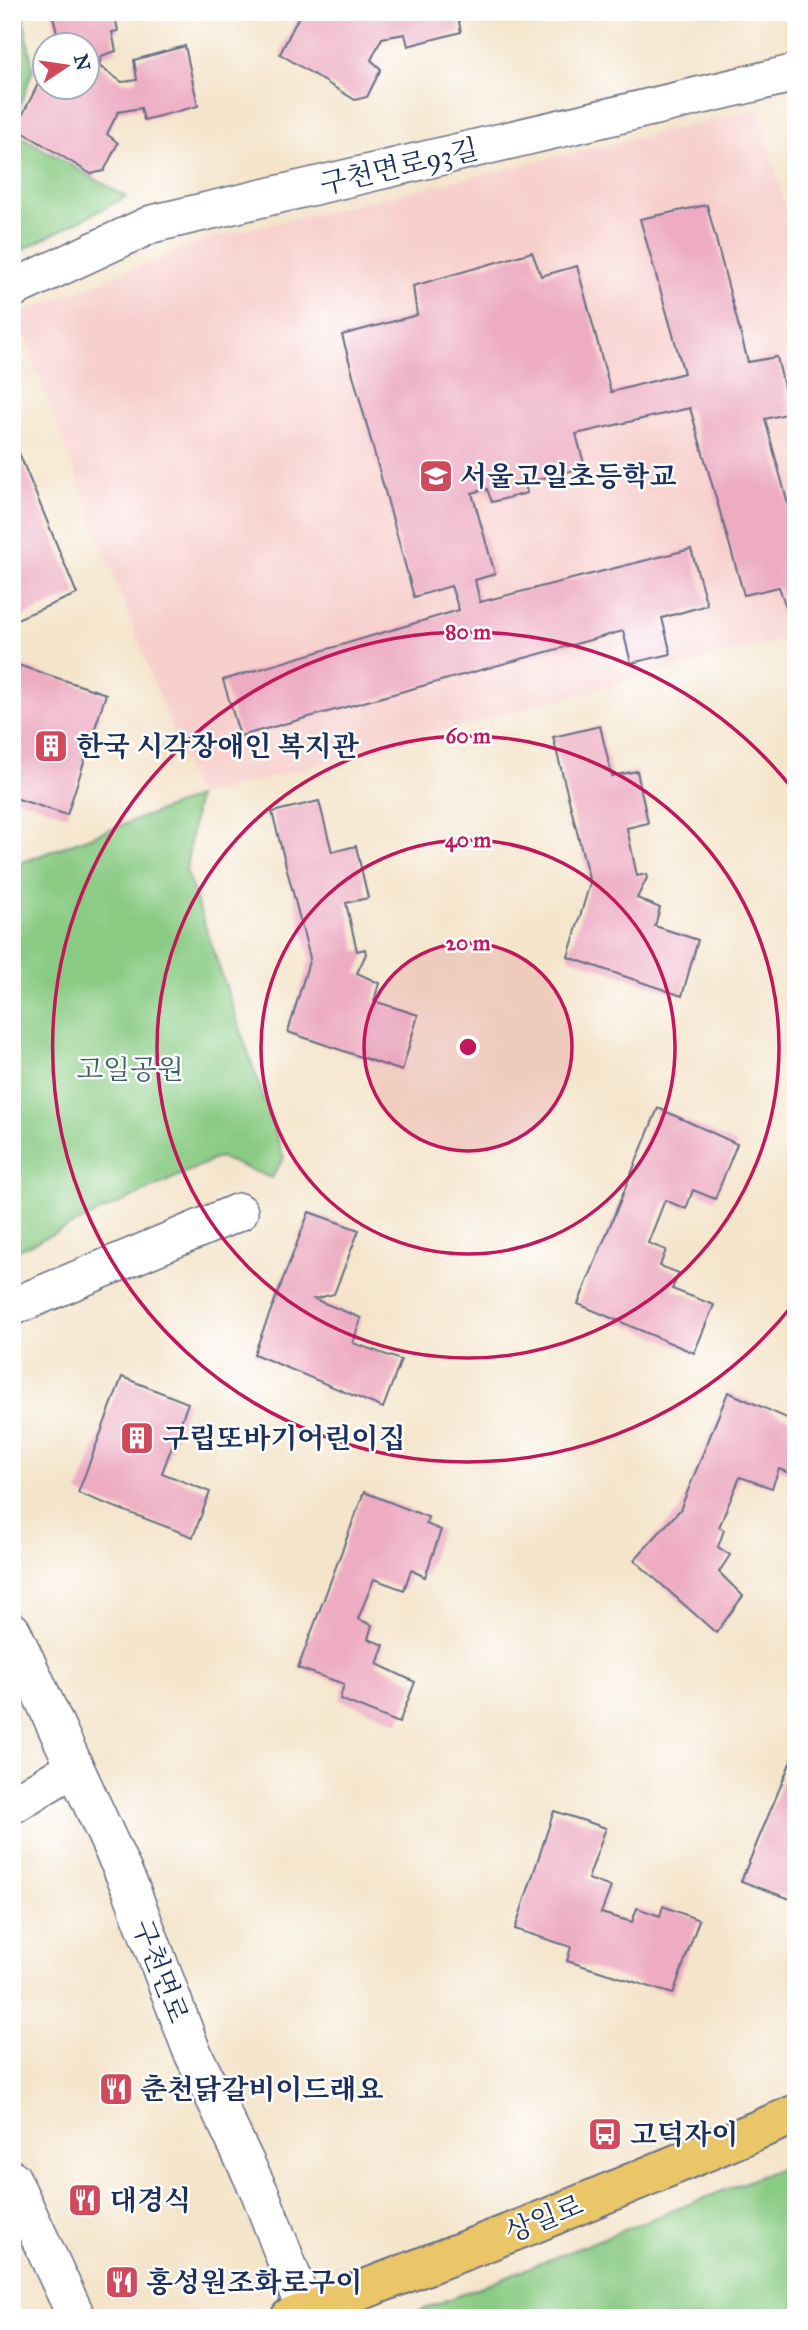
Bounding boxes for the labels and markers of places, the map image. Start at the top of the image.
school or university icon: 서울고일초등학교 [417,457,455,495]
place label: 서울고일초등학교 [460,459,676,494]
building icon: 한국 시각장애인 복지관 [32,727,70,765]
place label: 한국 시각장애인 복지관 [76,729,359,764]
centre of rings [456,1035,480,1059]
building icon: 구립또바기어린이집 [118,1419,156,1457]
place label: 구립또바기어린이집 [162,1421,405,1456]
restaurant icon: 춘천닭갈비이드래요 [97,2070,135,2108]
place label: 춘천닭갈비이드래요 [140,2072,383,2107]
bus stop icon: 고덕자이 [586,2115,624,2153]
place label: 고덕자이 [630,2117,738,2152]
restaurant icon: 대경식 [66,2181,104,2219]
place label: 대경식 [110,2183,191,2218]
restaurant icon: 홍성원조화로구이 [103,2263,141,2301]
place label: 홍성원조화로구이 [146,2265,362,2300]

